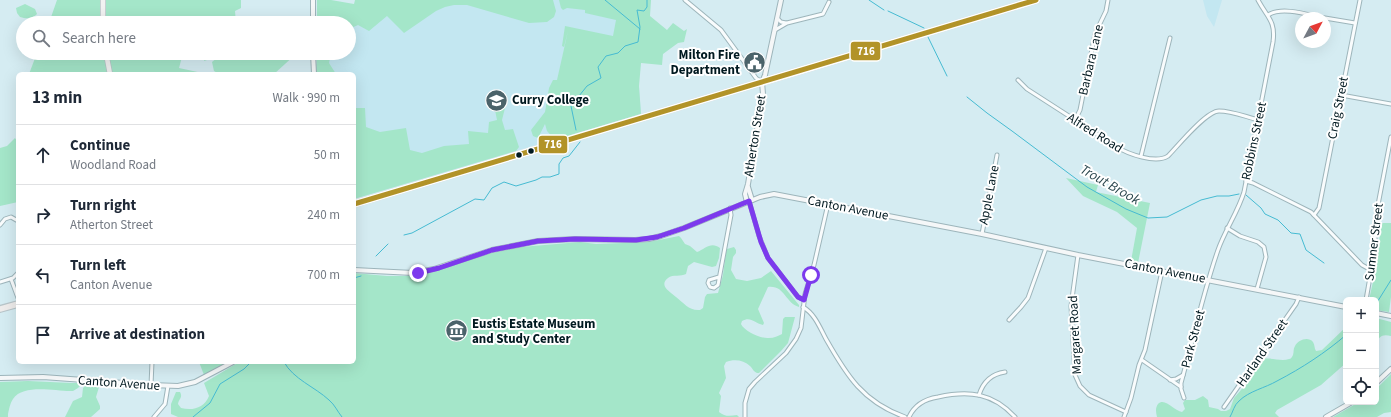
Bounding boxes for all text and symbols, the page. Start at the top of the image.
north arrow [1295,12,1331,48]
search box [16,16,356,60]
street label: Barbara Lane [1074,23,1108,97]
icon: search [30,27,52,49]
text: Search here [62,28,136,49]
line badge: 716 [850,41,881,61]
text: 716 [857,44,875,59]
place label: Milton Fire Department [670,46,740,79]
public building icon: Milton Fire Department [742,49,768,75]
street label: Craig Street [1323,75,1353,141]
text: 13 min [32,86,82,110]
school or university icon: Curry College [484,87,510,113]
text: Walk · 990 m [272,89,340,107]
place label: Curry College [512,91,589,109]
street label: Atherton Street [740,93,770,178]
street label: Robbins Street [1237,100,1271,182]
street label: Alfred Road [1064,109,1126,157]
text: Continue [70,135,130,156]
line badge: 716 [538,135,568,154]
text: 716 [544,137,562,152]
icon: ahead [32,144,54,166]
text: 50 m [314,146,340,164]
unlabelled marker [526,146,536,156]
unlabelled marker [514,150,524,160]
text: Woodland Road [70,156,156,174]
water label: Trout Brook [1076,160,1144,210]
street label: Apple Lane [974,164,1004,226]
street label: Canton Avenue [806,191,890,225]
text: Turn right [70,195,136,216]
street label: Sumner Street [1360,202,1388,282]
icon: right [32,204,54,226]
text: 240 m [307,206,340,224]
text: Atherton Street [70,216,153,234]
street label: Canton Avenue [1123,254,1207,288]
text: Turn left [70,255,126,276]
icon: left [32,264,54,286]
route end [409,264,427,282]
text: 700 m [307,266,340,284]
route start [802,266,820,284]
text: Canton Avenue [70,276,152,294]
street label: Margaret Road [1064,295,1086,375]
map controls [1343,297,1379,405]
button: + [1343,297,1379,333]
street label: Park Street [1177,307,1210,370]
place label: Eustis Estate Museum and Study Center [472,315,595,348]
street label: Harland Street [1232,315,1292,390]
museum icon: Eustis Estate Museum and Study Center [444,318,470,344]
icon: arrive [32,324,54,346]
text: Arrive at destination [70,324,205,345]
button: − [1343,333,1379,369]
button: locate [1343,369,1379,405]
street label: Canton Avenue [77,371,161,395]

